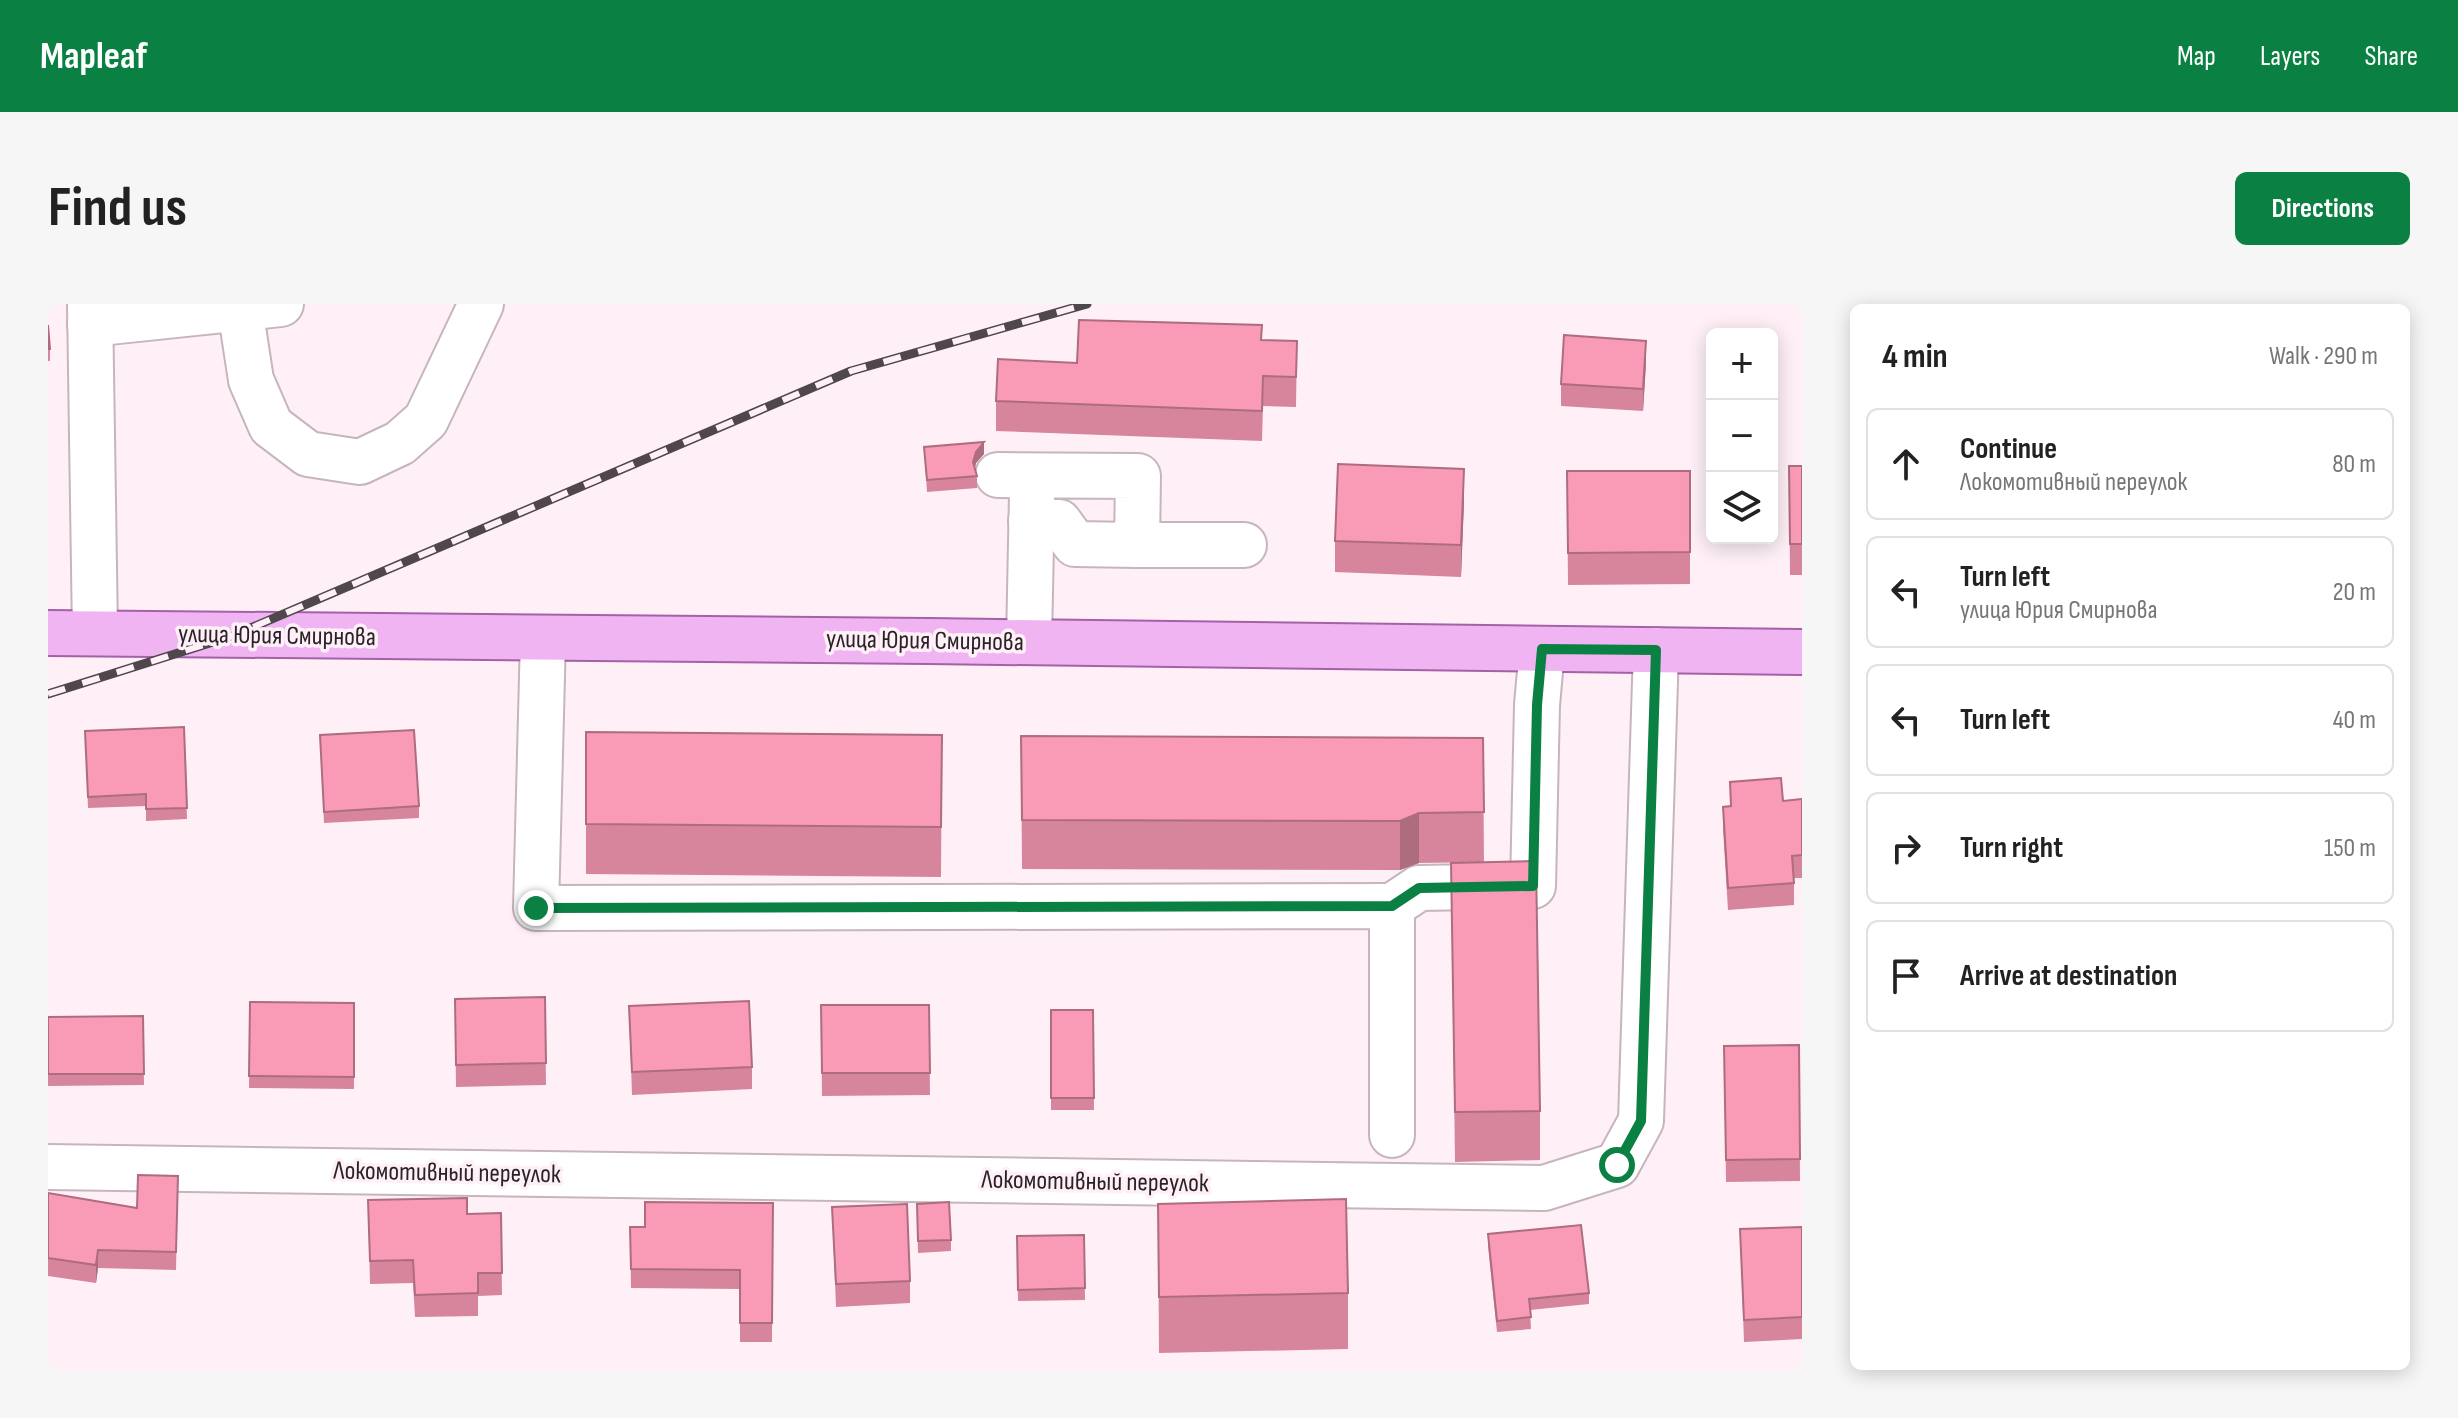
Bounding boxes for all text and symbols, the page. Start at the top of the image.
text: Mapleaf [40,34,147,79]
text: Map [2177,40,2216,73]
text: Layers [2260,40,2320,73]
text: Share [2364,40,2418,73]
button: Directions [2235,172,2410,245]
text: Find us [48,175,187,242]
map controls [1706,328,1778,544]
button: + [1706,328,1778,400]
text: 4 min [1882,336,1948,377]
text: Walk · 290 m [2269,341,2378,372]
button: − [1706,400,1778,472]
text: Continue [1960,431,2057,467]
icon: ahead [1884,442,1928,486]
text: 80 m [2332,449,2376,480]
text: Локомотивный переулок [1960,467,2187,498]
button: layers [1706,472,1778,544]
text: Turn left [1960,559,2050,595]
icon: left [1884,570,1928,614]
text: 20 m [2333,577,2376,608]
text: улица Юрия Смирнова [1960,595,2158,626]
street label: улица Юрия Смирнова [178,619,376,653]
street label: улица Юрия Смирнова [826,624,1024,658]
icon: left [1884,698,1928,742]
text: Turn left [1960,702,2050,738]
text: 40 m [2333,705,2376,736]
icon: right [1884,826,1928,870]
text: Turn right [1960,830,2063,866]
text: 150 m [2324,833,2376,864]
route end [518,890,554,926]
icon: arrive [1884,954,1928,998]
text: Arrive at destination [1960,958,2177,994]
route start [1599,1147,1635,1183]
street label: Локомотивный переулок [332,1156,561,1190]
street label: Локомотивный переулок [980,1165,1209,1199]

